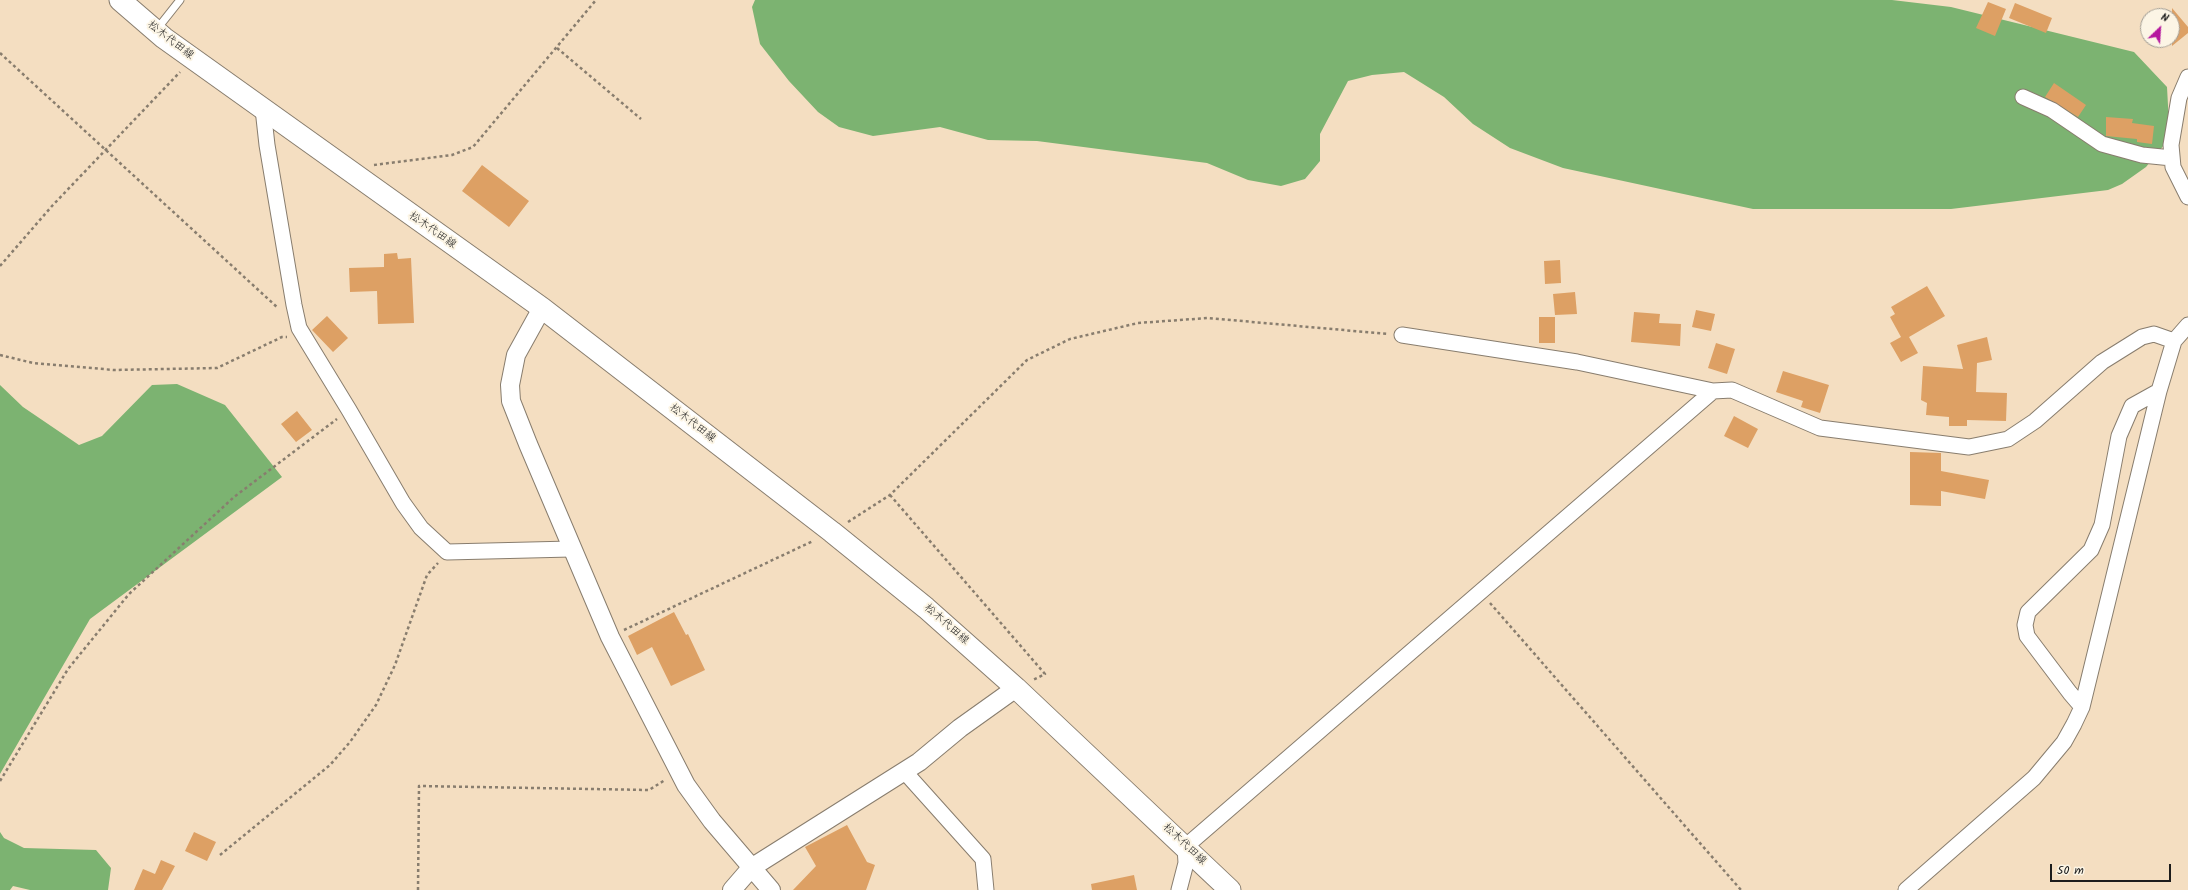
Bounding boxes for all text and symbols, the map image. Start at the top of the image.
north arrow [2140,8,2180,48]
text: N [2158,8,2172,28]
street label: 松木代田線 [144,19,196,63]
street label: 松木代田線 [406,210,458,252]
street label: 松木代田線 [666,402,718,446]
street label: 松木代田線 [921,602,971,648]
street label: 松木代田線 [1159,821,1209,869]
scale bar [2052,856,2173,882]
text: 50 m [2057,861,2084,880]

